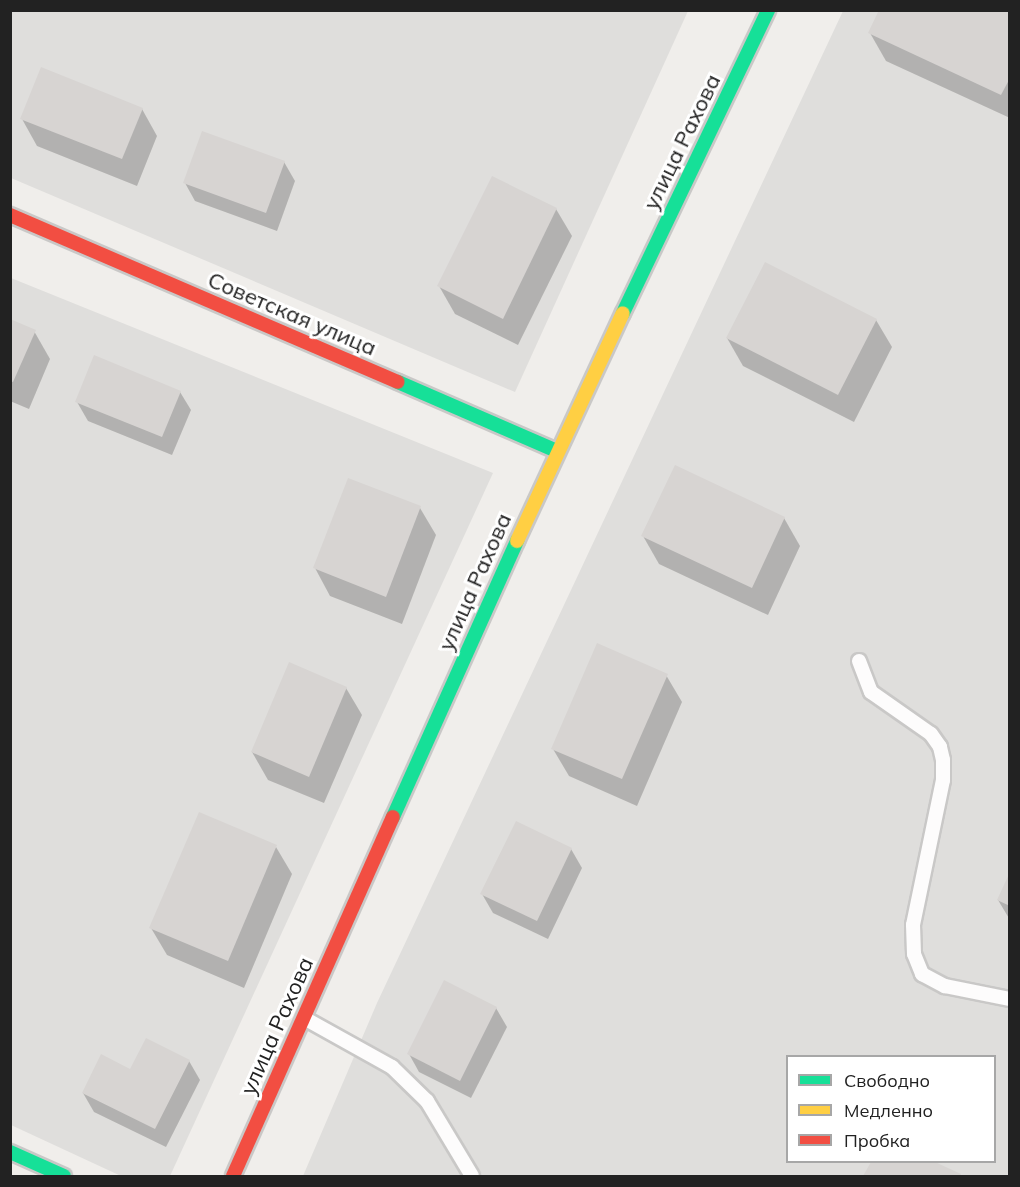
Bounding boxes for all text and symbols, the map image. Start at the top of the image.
street label: улица Рахова [638,70,726,214]
street label: Советская улица [204,267,380,361]
street label: улица Рахова [433,509,517,655]
street label: улица Рахова [235,953,319,1099]
legend [786,1055,996,1163]
text: Свободно [844,1069,930,1092]
text: Медленно [844,1099,933,1122]
text: Пробка [844,1129,910,1152]

